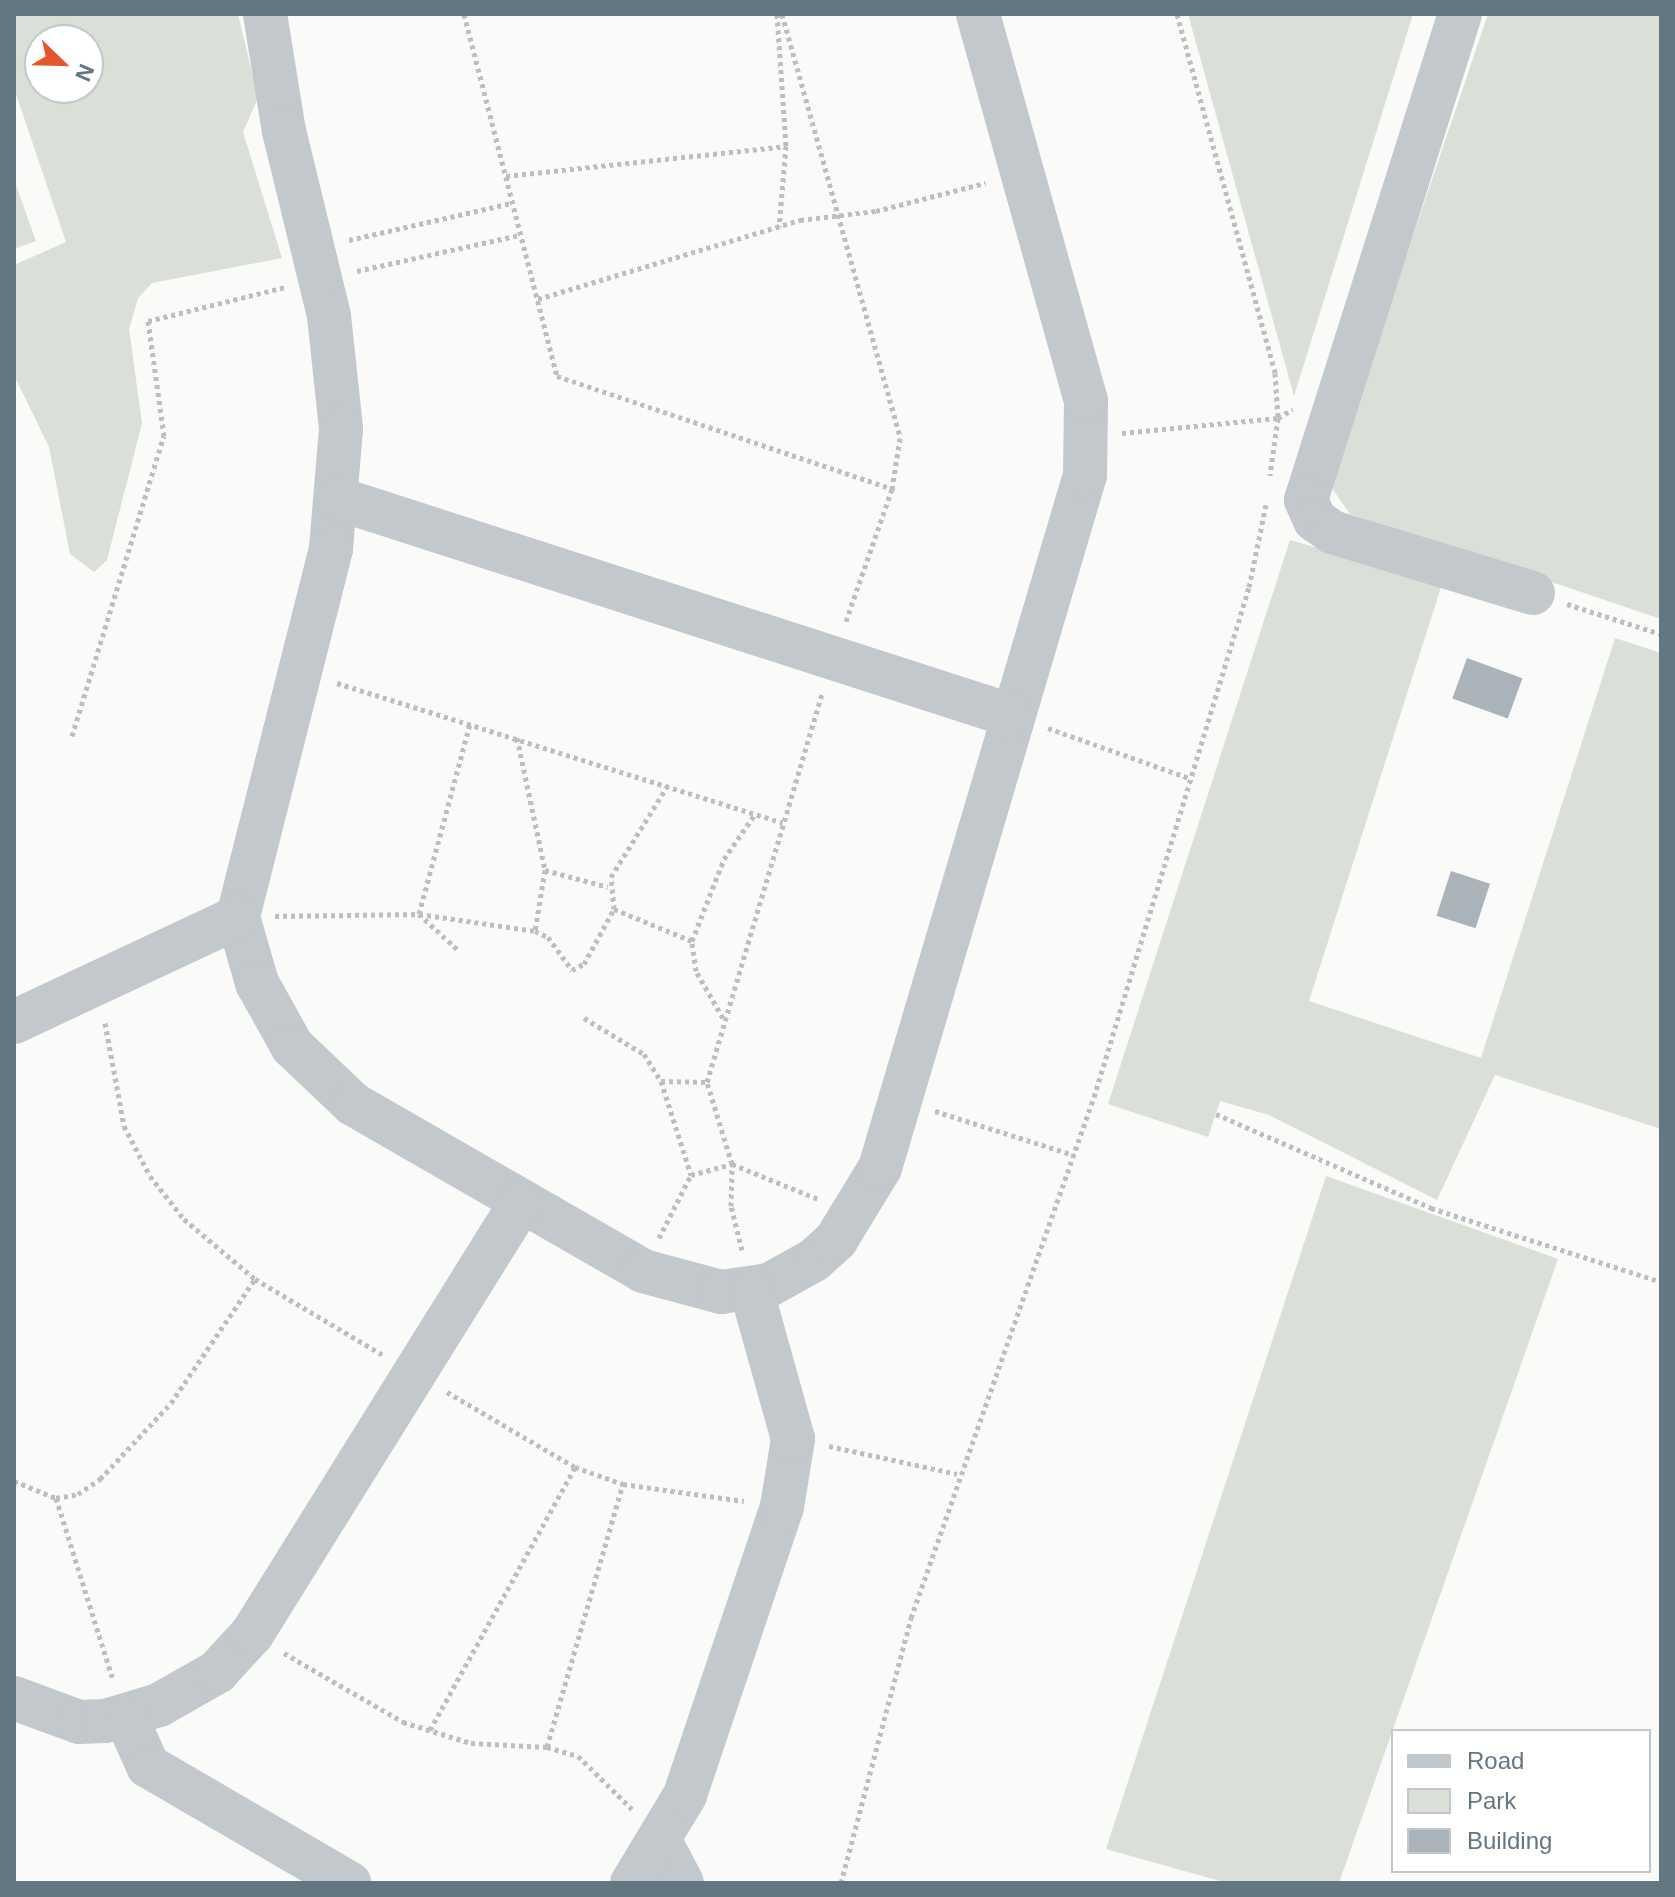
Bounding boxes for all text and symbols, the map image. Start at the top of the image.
north arrow [24,24,104,104]
text: N [70,61,99,85]
legend [1391,1729,1651,1873]
text: Road [1467,1747,1524,1774]
text: Park [1467,1787,1516,1814]
text: Building [1467,1827,1552,1854]

